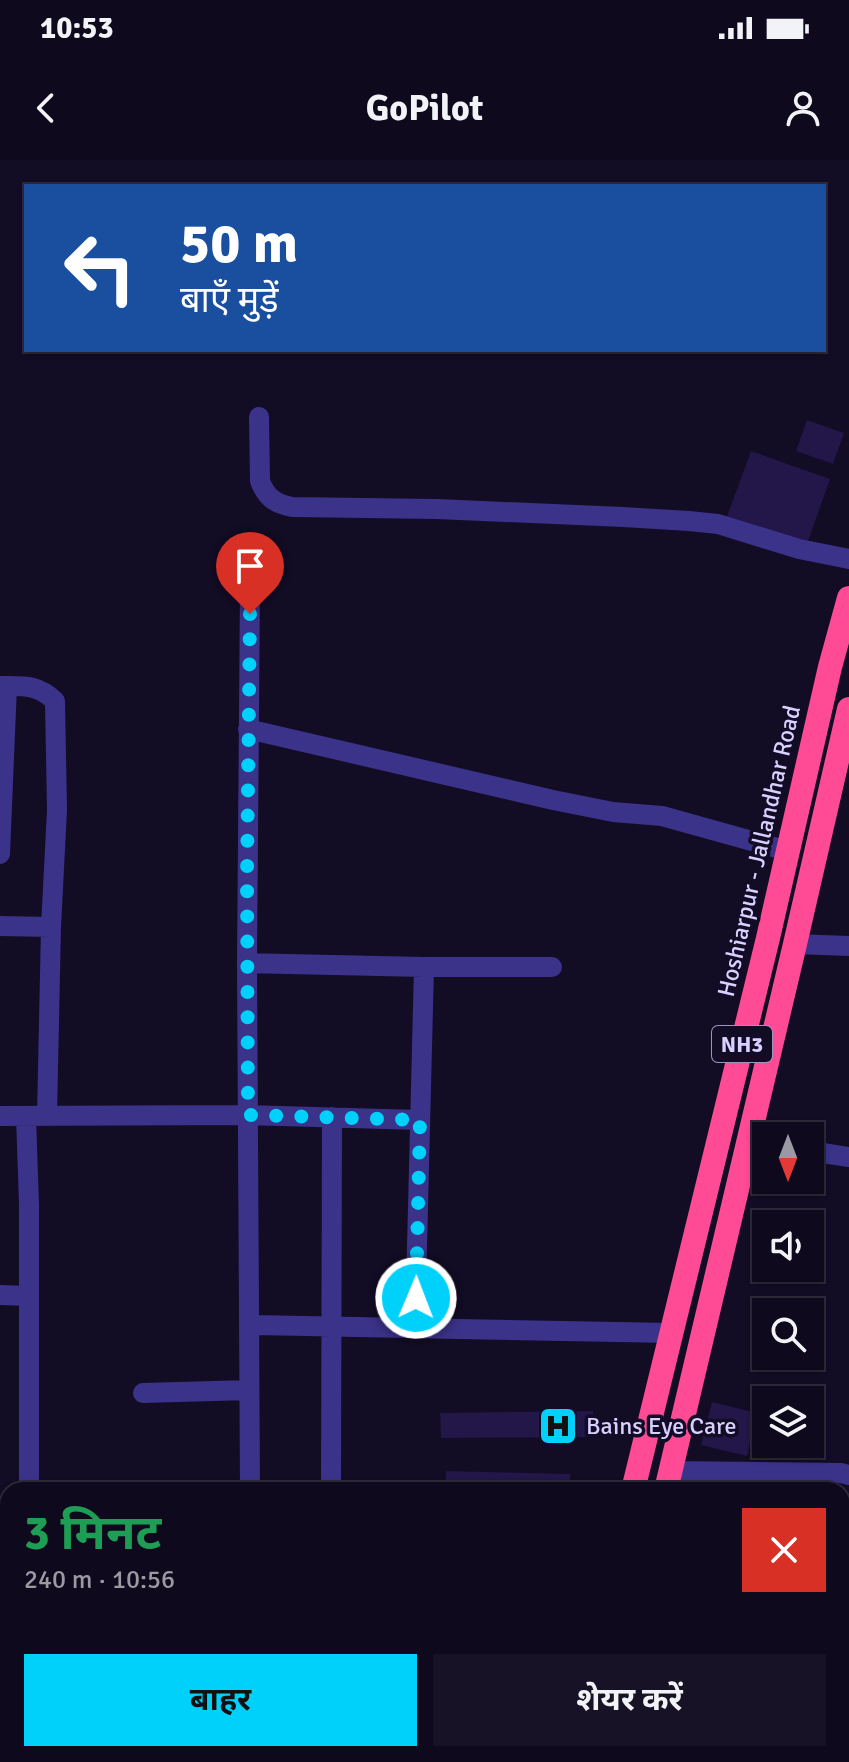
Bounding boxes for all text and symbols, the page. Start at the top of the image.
text: 10:53 [40,10,114,47]
icon: back [24,86,68,130]
text: GoPilot [366,86,483,131]
icon: person [781,86,825,130]
text: 50 m [180,209,298,278]
icon: left [48,216,152,320]
text: बाएँ मुड़ें [180,278,279,323]
pin [216,532,284,614]
icon: arrive [228,544,272,588]
street label: Hoshiarpur - Jallandhar Road [711,702,807,1000]
road number: NH3 [712,1026,772,1062]
north arrow [752,1122,824,1194]
map controls [752,1122,824,1458]
button: sound [752,1210,824,1282]
position arrow [374,1256,458,1340]
button: search [752,1298,824,1370]
button: layers [752,1386,824,1458]
hospital icon: Bains Eye Care [537,1405,579,1447]
place label: Bains Eye Care [586,1411,736,1441]
text: 3 मिनट [24,1504,161,1563]
button: close [742,1508,826,1592]
text: 240 m · 10:56 [24,1564,175,1596]
button: बाहर [24,1654,417,1746]
button: शेयर करें [433,1654,826,1746]

